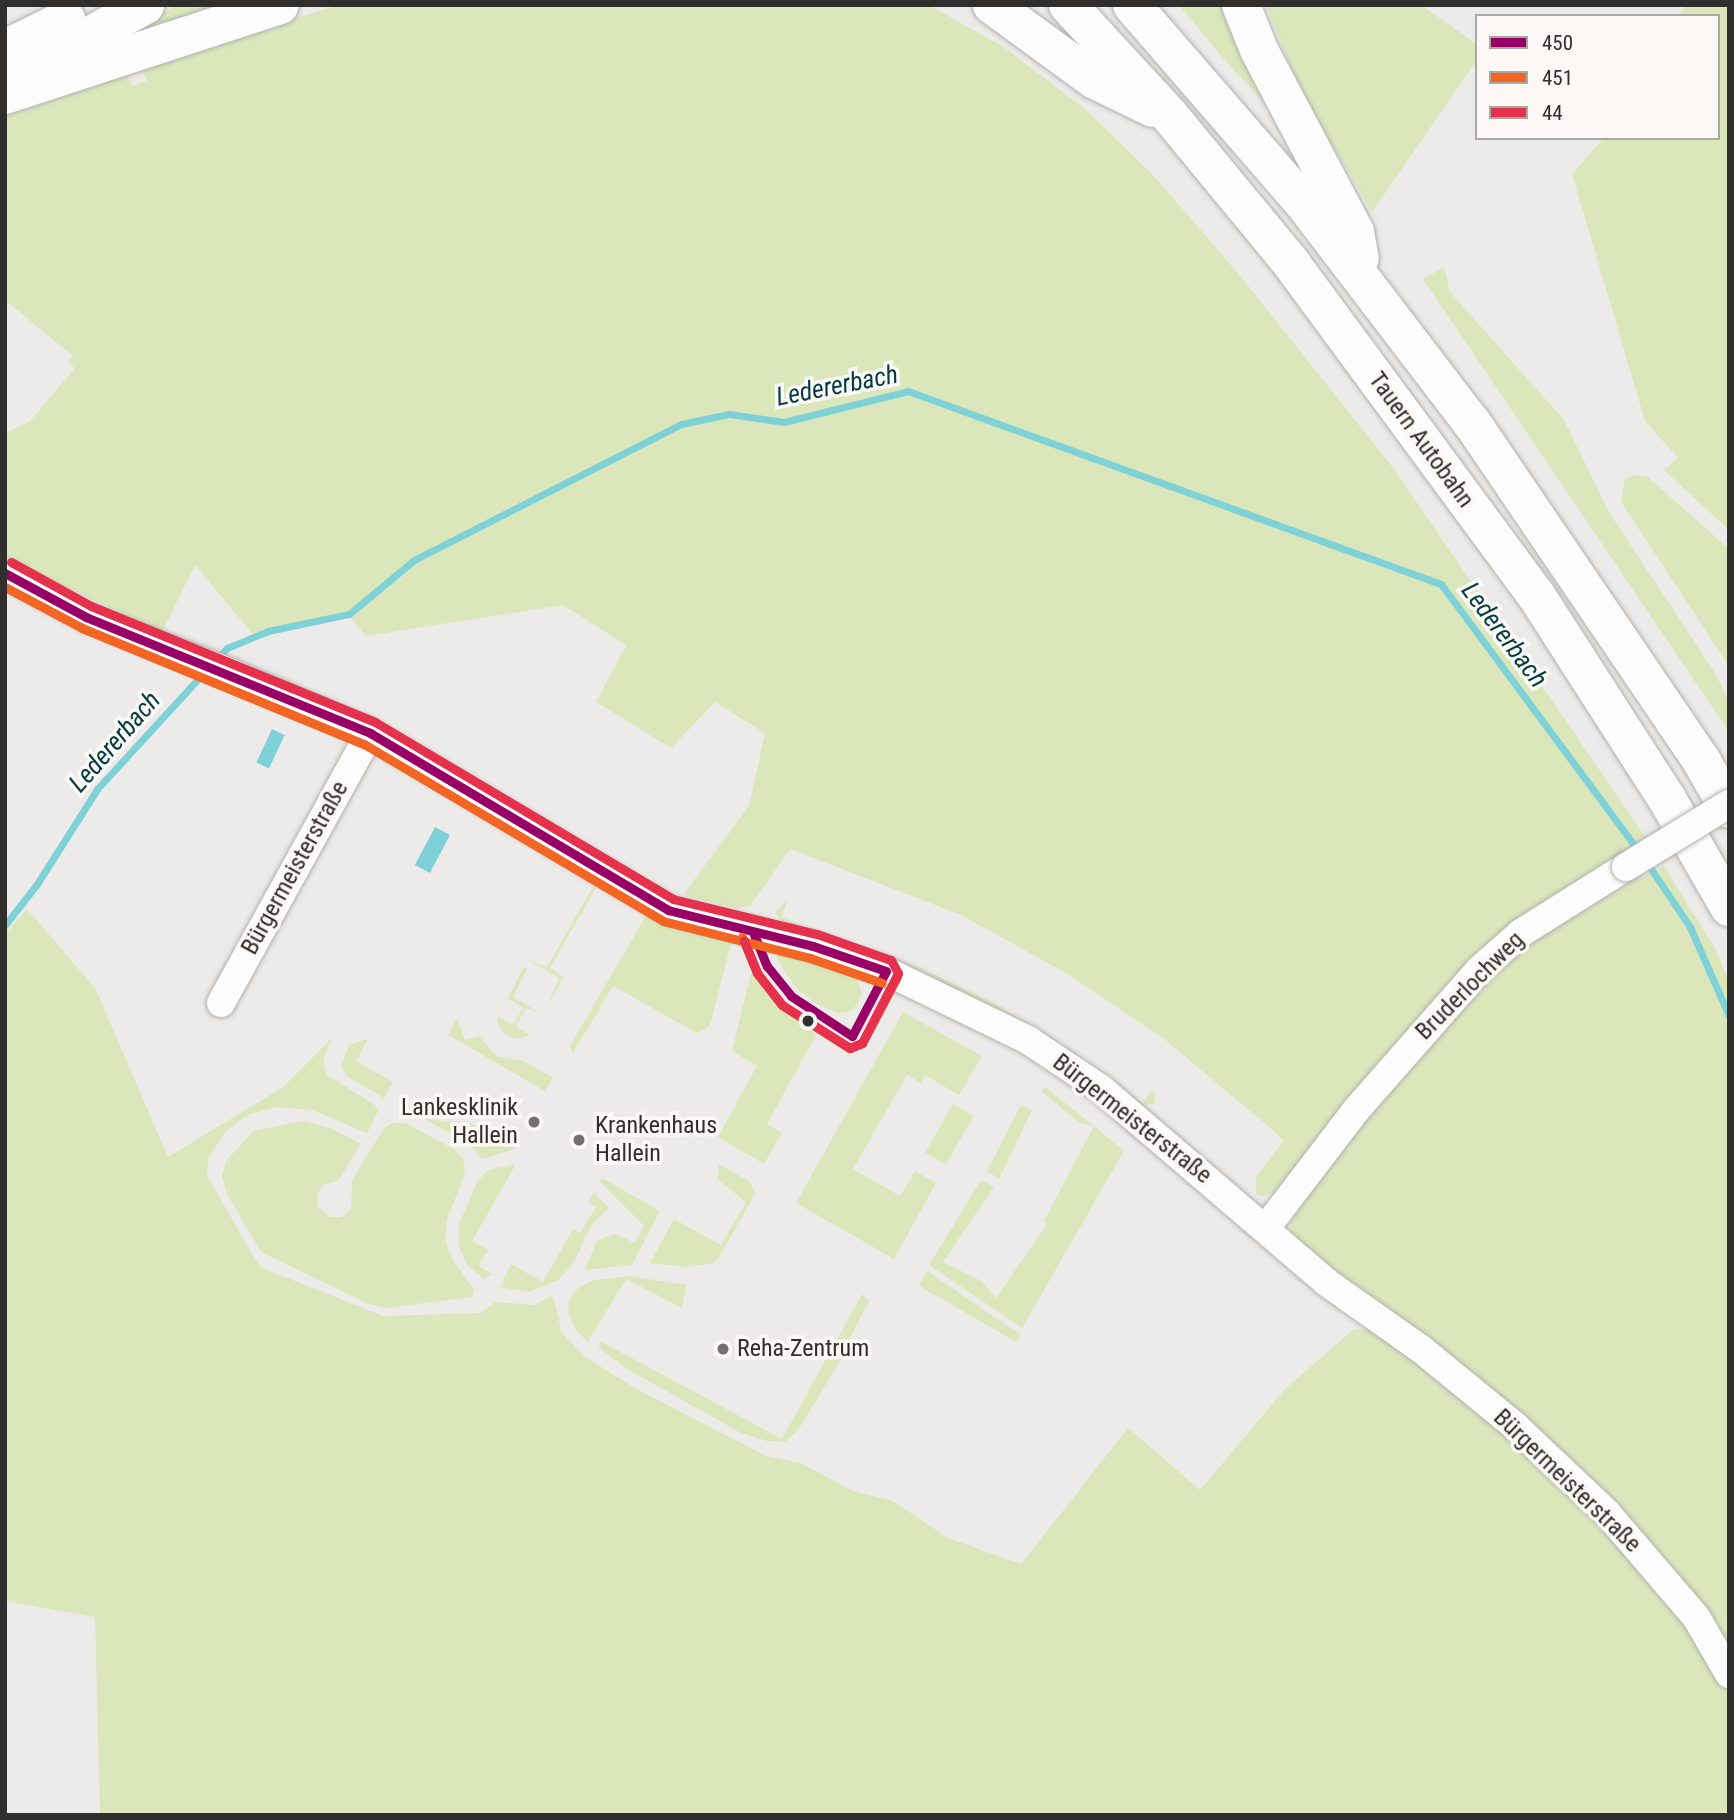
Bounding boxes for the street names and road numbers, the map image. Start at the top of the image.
street label: Tauern Autobahn [1362,367,1480,513]
street label: Bürgermeisterstraße [235,776,355,960]
street label: Bruderlochweg [1410,926,1530,1046]
street label: Bürgermeisterstraße [1047,1048,1217,1190]
street label: Bürgermeisterstraße [1487,1403,1647,1559]

